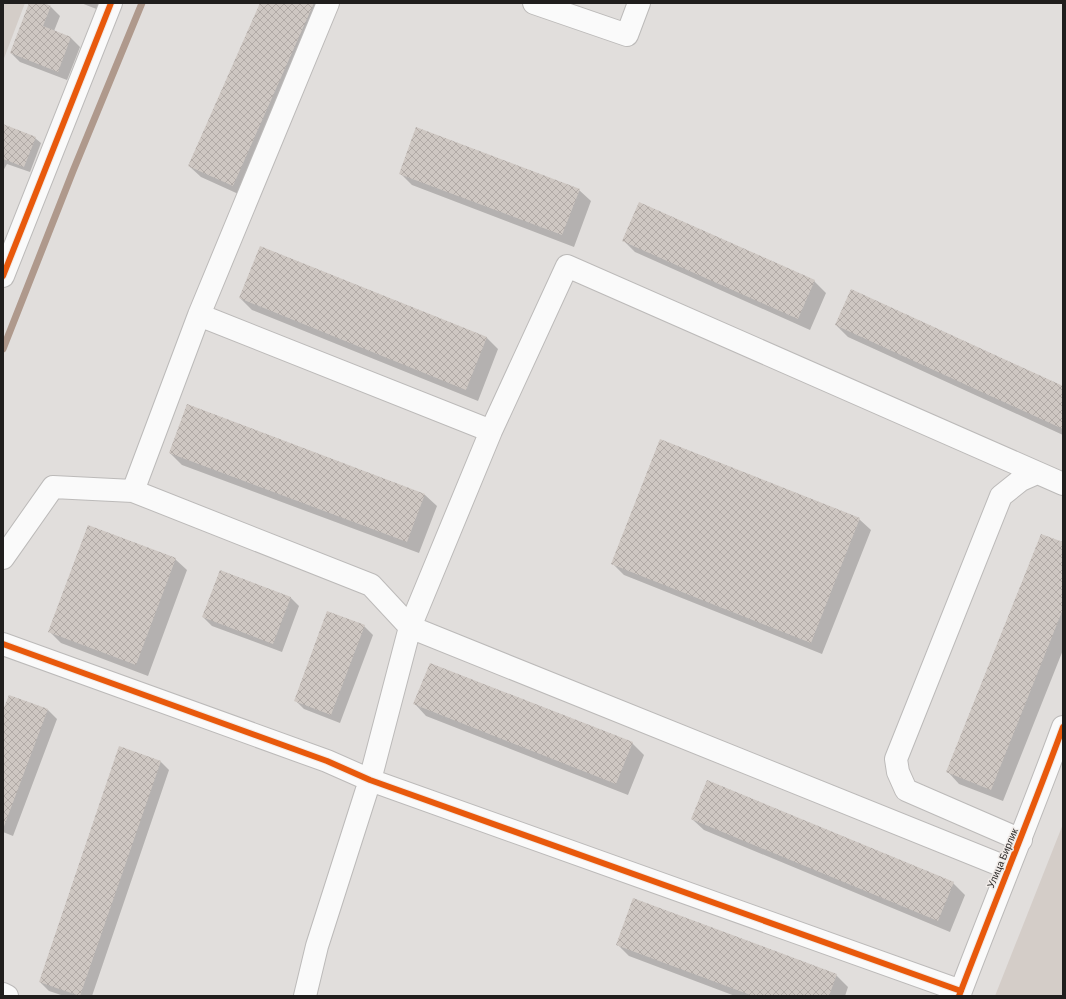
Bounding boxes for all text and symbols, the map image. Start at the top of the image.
street label: Улица Бирлик [984,826,1020,890]

